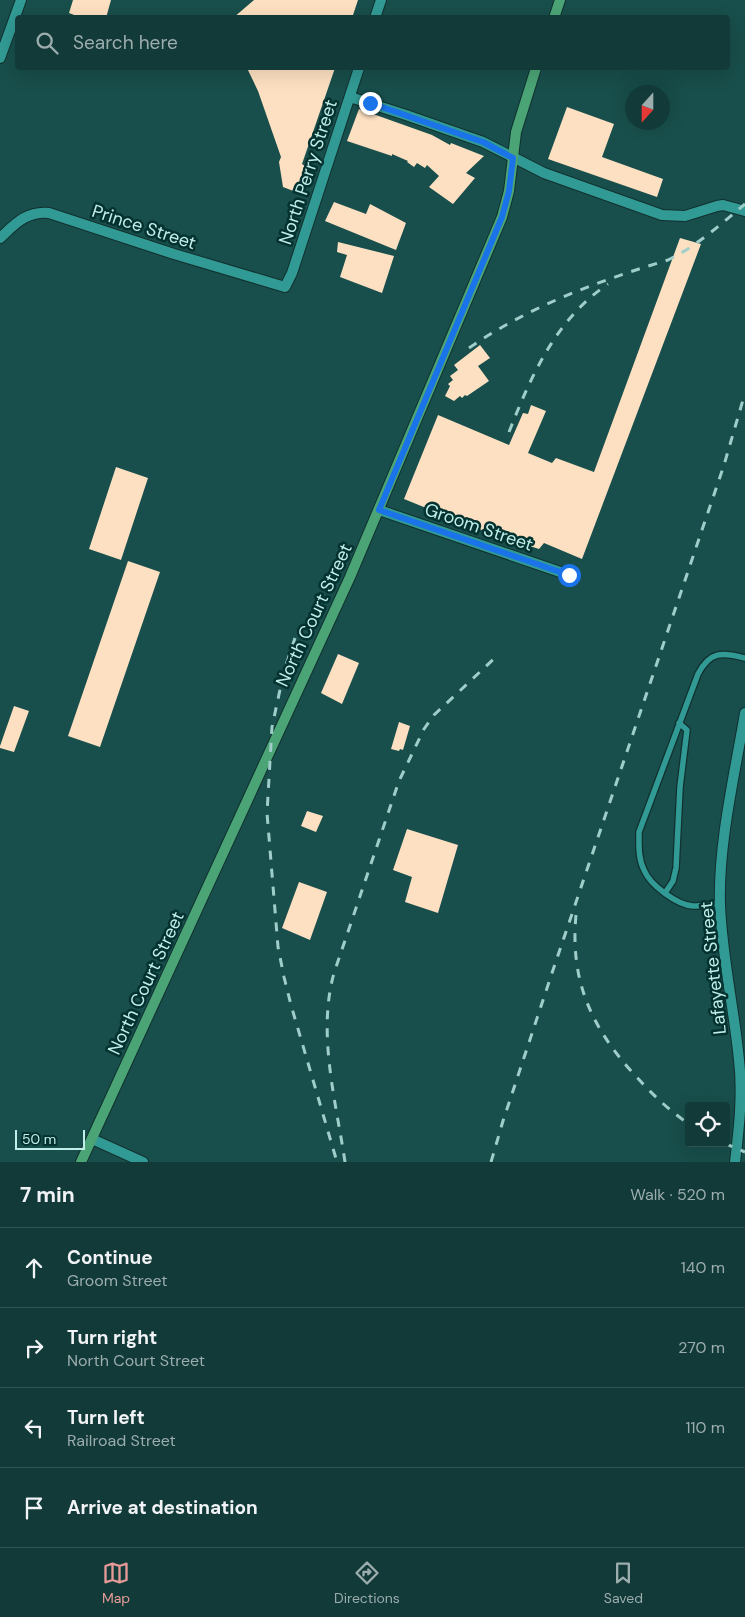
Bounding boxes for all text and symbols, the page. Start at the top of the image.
search box [15,15,730,70]
icon: search [33,29,61,57]
text: Search here [73,30,178,55]
north arrow [625,85,670,130]
route end [359,92,382,115]
street label: North Perry Street [273,96,343,248]
street label: Prince Street [89,199,199,255]
street label: Groom Street [422,497,536,557]
street label: North Court Street [270,540,358,690]
route start [558,564,581,587]
street label: Lafayette Street [694,900,732,1036]
street label: North Court Street [102,908,190,1058]
map controls [685,1102,730,1147]
button: locate [685,1102,730,1147]
scale bar [15,1127,85,1150]
text: 50 m [22,1130,56,1148]
text: 7 min [20,1181,75,1209]
text: Walk · 520 m [630,1184,725,1205]
text: Continue [67,1245,153,1270]
icon: ahead [20,1254,48,1282]
text: 140 m [681,1257,725,1278]
text: Groom Street [67,1270,168,1291]
text: Turn right [67,1325,157,1350]
icon: right [20,1334,48,1362]
text: 270 m [678,1337,725,1358]
text: North Court Street [67,1350,205,1371]
text: Turn left [67,1405,145,1430]
icon: left [20,1414,48,1442]
text: 110 m [686,1417,725,1438]
text: Railroad Street [67,1430,176,1451]
icon: arrive [20,1494,48,1522]
text: Arrive at destination [67,1495,258,1520]
tab: Map [102,1559,130,1607]
tab: Directions [334,1559,400,1607]
tab: Saved [604,1559,643,1607]

